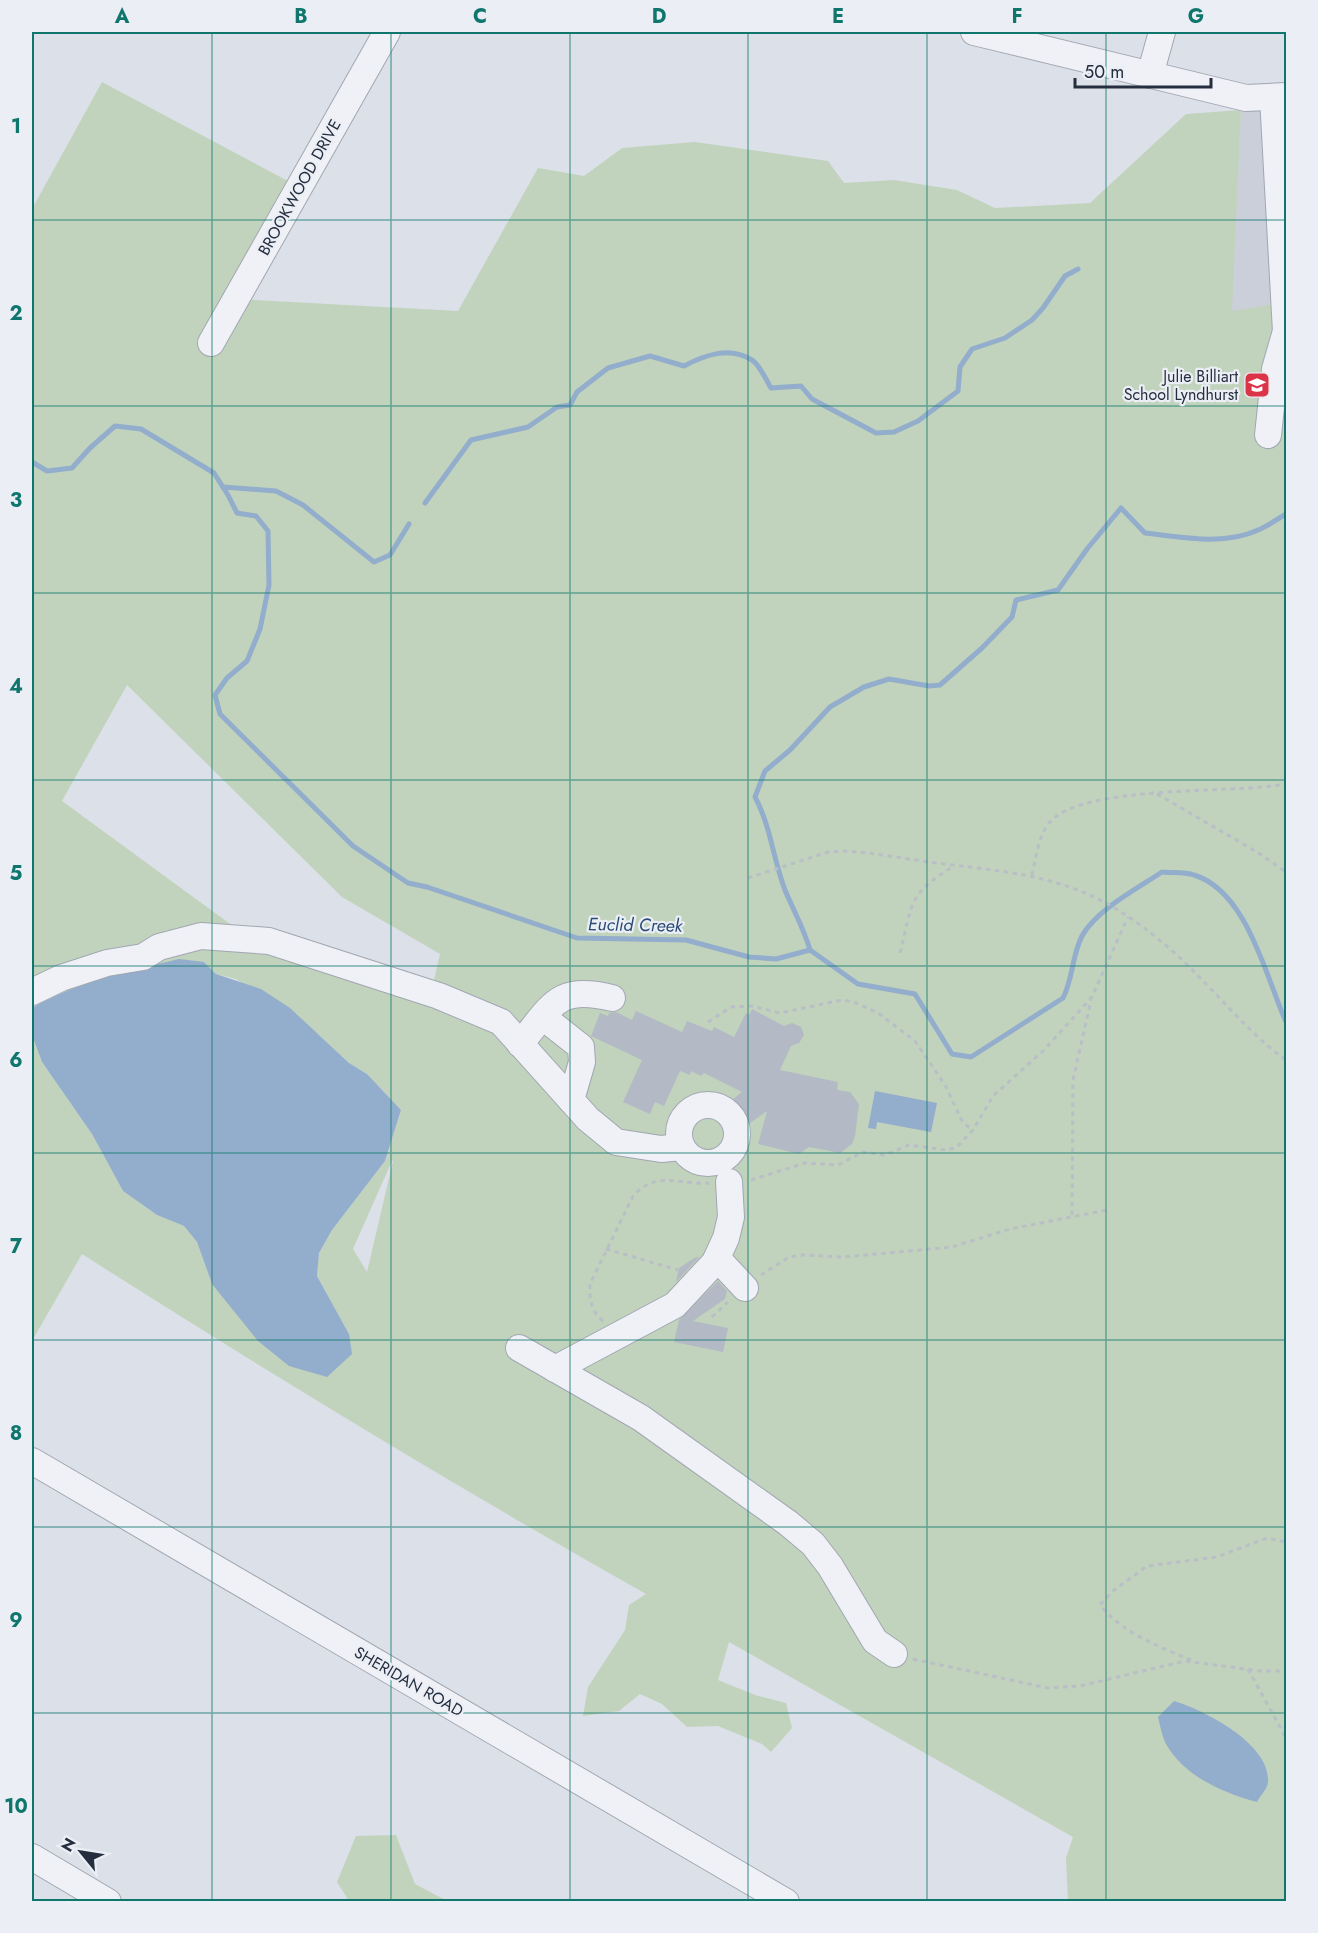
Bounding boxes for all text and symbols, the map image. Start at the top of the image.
text: A [114,2,130,31]
text: B [294,2,308,31]
text: C [473,2,487,31]
text: D [652,2,666,31]
text: E [832,2,844,31]
text: F [1011,2,1023,31]
text: G [1188,2,1204,31]
scale bar [1075,51,1212,89]
text: 50 m [1084,59,1124,85]
text: 1 [11,112,21,141]
street label: BROOKWOOD DRIVE [252,115,346,259]
text: 2 [9,299,23,328]
place label: Julie Billiart School Lyndhurst [1124,365,1238,406]
school or university icon: Julie Billiart School Lyndhurst [1242,370,1272,400]
text: 3 [10,486,22,515]
text: 4 [9,672,23,701]
text: 5 [10,859,23,888]
water label: Euclid Creek [588,911,684,939]
text: 6 [9,1046,23,1075]
text: 7 [10,1232,23,1261]
text: 8 [10,1419,22,1448]
text: 9 [9,1606,23,1635]
street label: SHERIDAN ROAD [350,1641,468,1722]
text: 10 [4,1792,28,1821]
north arrow [51,1822,111,1882]
text: N [55,1833,82,1856]

